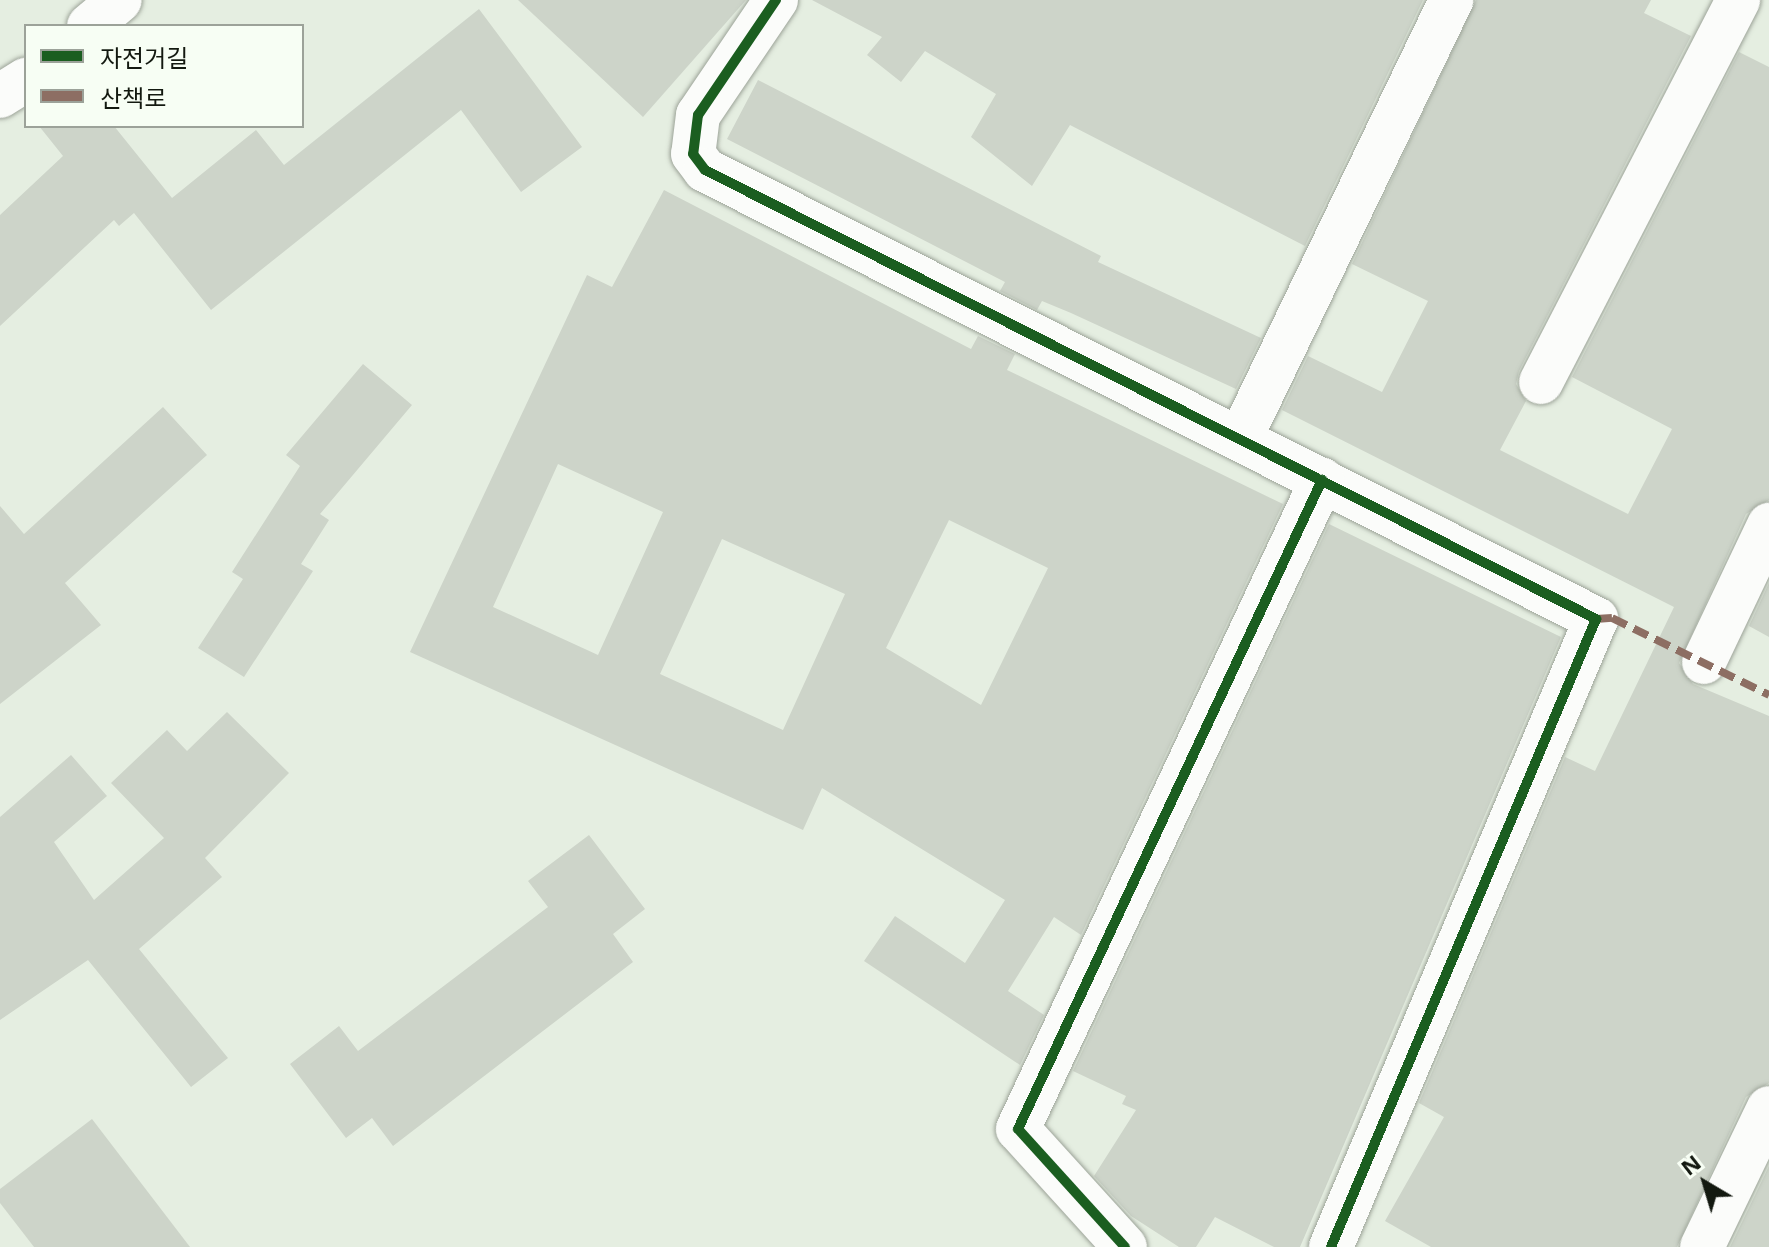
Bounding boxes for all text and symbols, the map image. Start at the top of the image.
legend [24,24,304,128]
text: 자전거길 [100,41,188,74]
text: 산책로 [100,81,166,114]
north arrow [1665,1143,1745,1223]
text: N [1674,1147,1707,1181]

